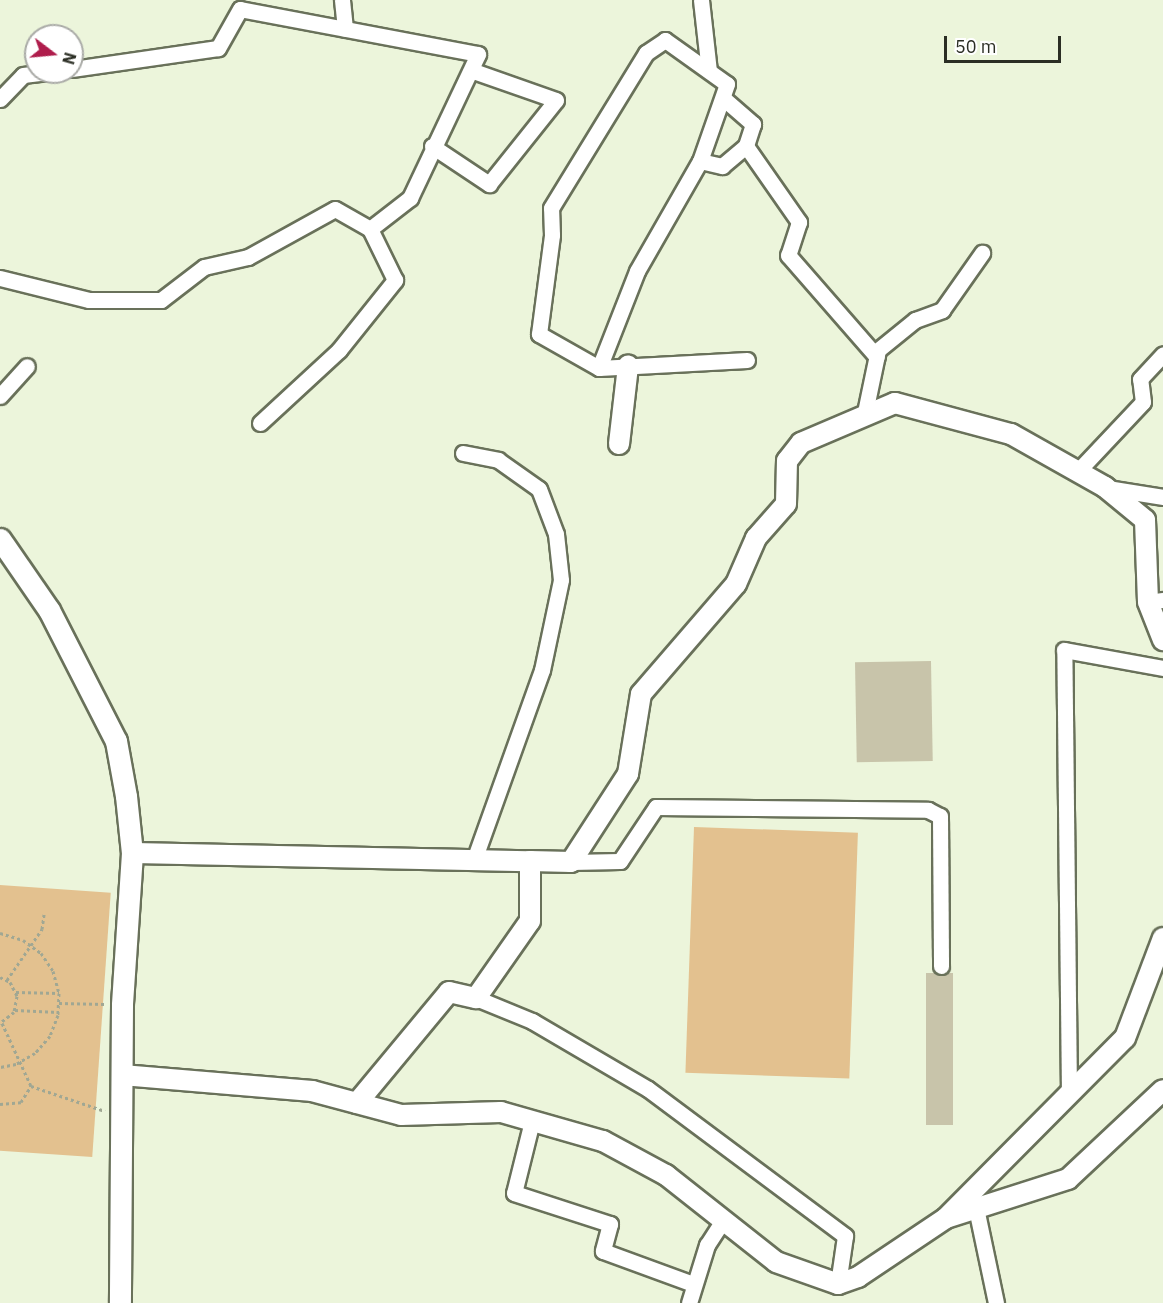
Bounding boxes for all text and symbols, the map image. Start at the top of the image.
north arrow [24,24,84,84]
scale bar [947,24,1064,62]
text: 50 m [955,35,997,58]
text: N [58,50,81,67]

